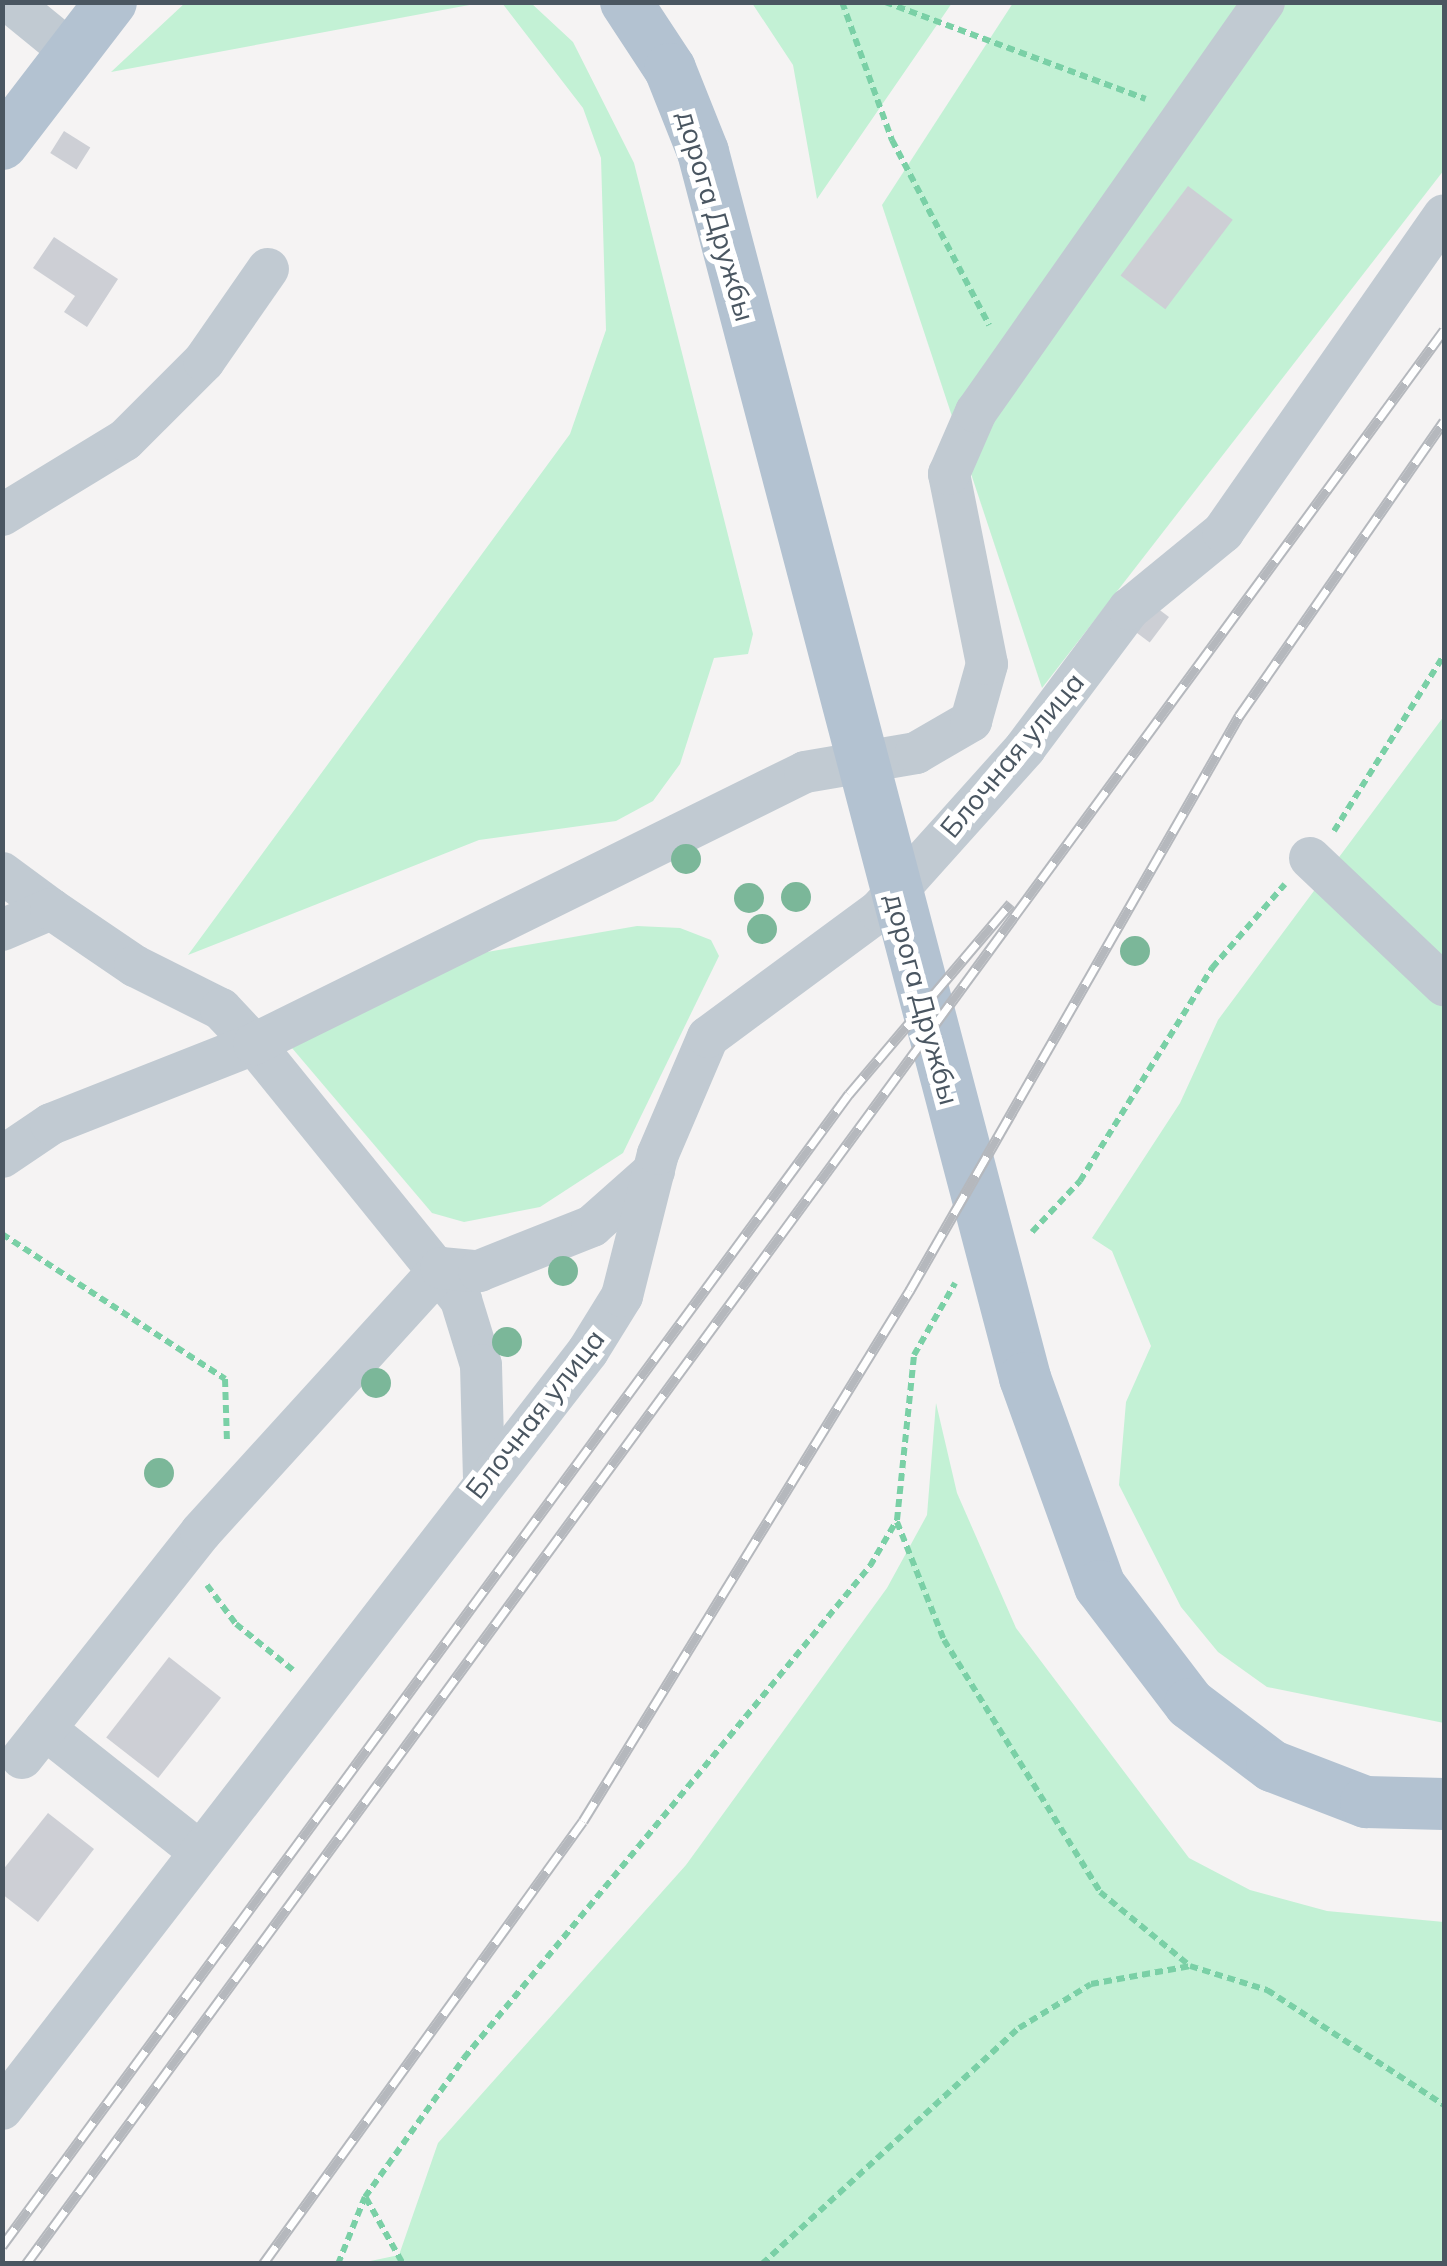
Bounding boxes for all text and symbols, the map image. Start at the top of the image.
street label: дорога Дружбы [670,107,762,325]
street label: Блочная улица [933,665,1091,845]
street label: дорога Дружбы [878,889,966,1109]
street label: Блочная улица [458,1323,612,1505]

